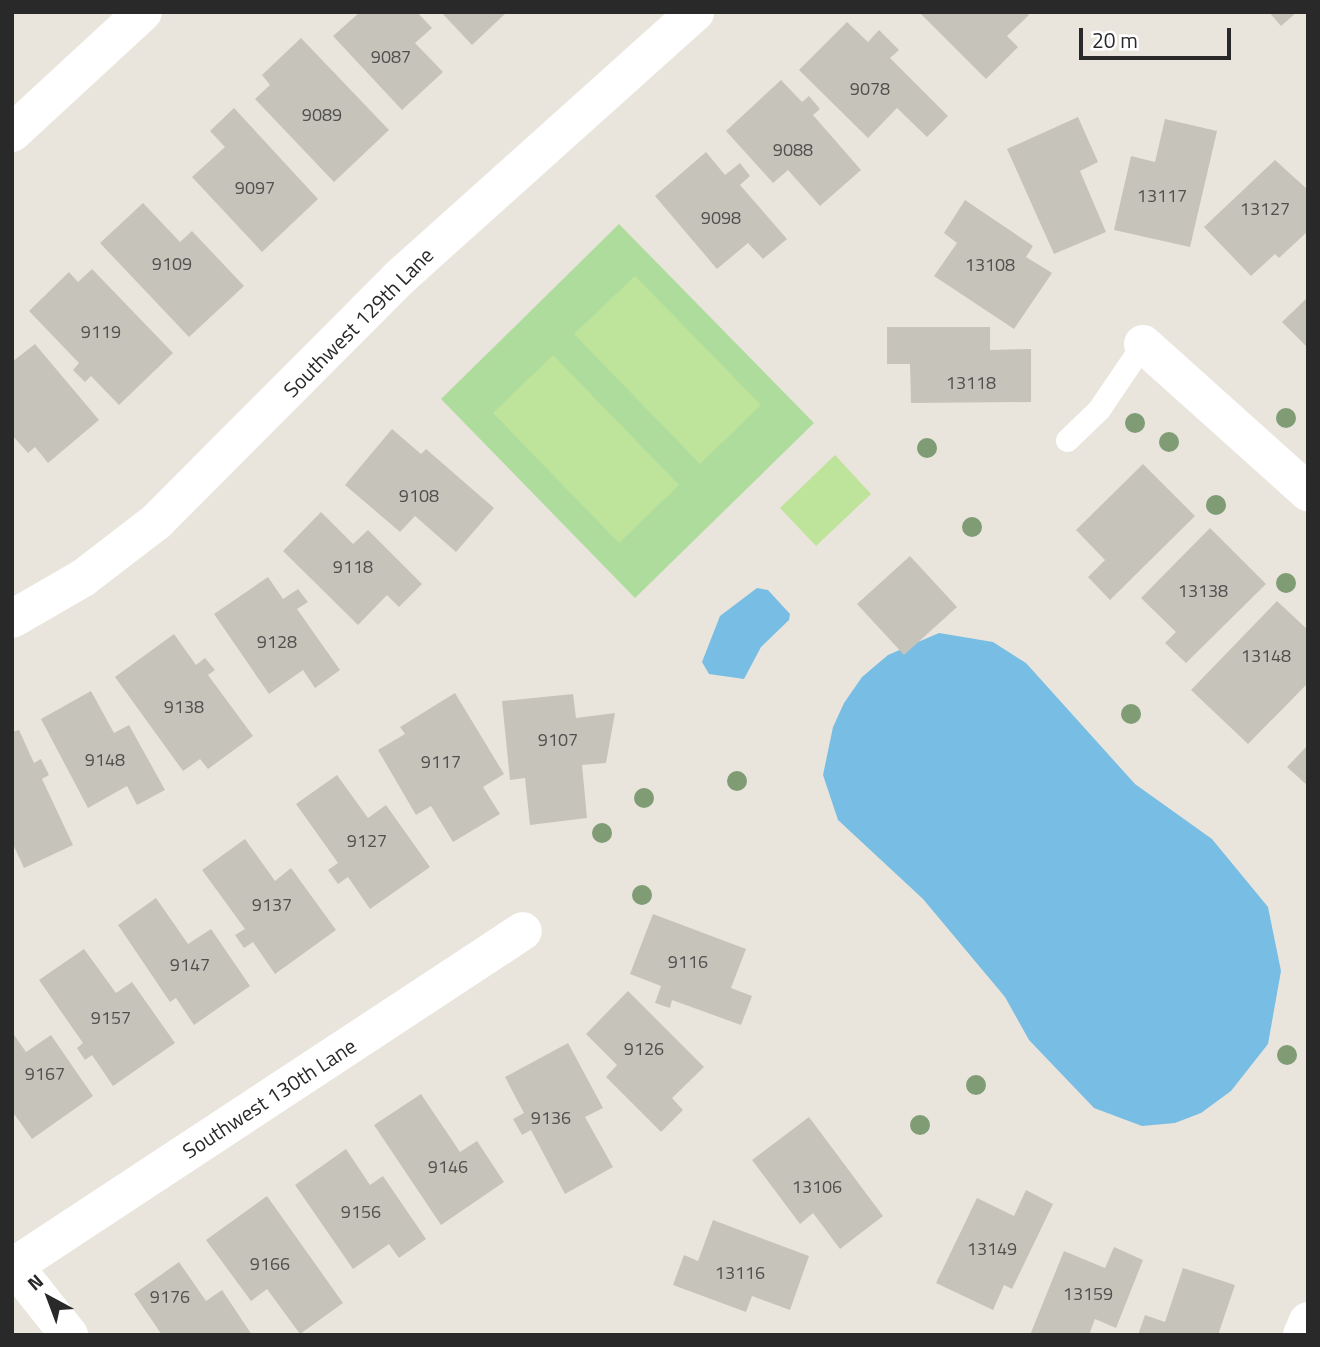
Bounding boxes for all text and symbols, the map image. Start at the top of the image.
scale bar [1082,14,1234,58]
text: 20 m [1092,24,1138,56]
house number: 9087 [371,46,411,68]
house number: 9078 [850,78,890,100]
house number: 9089 [302,104,342,126]
house number: 9088 [773,139,813,161]
house number: 9097 [235,177,275,199]
house number: 13117 [1137,185,1187,207]
house number: 13127 [1240,198,1290,220]
house number: 9098 [701,207,741,229]
street label: Southwest 129th Lane [278,242,438,402]
house number: 9109 [152,253,192,275]
house number: 13108 [965,254,1015,276]
house number: 9119 [81,321,121,343]
house number: 13118 [946,372,996,394]
house number: 9108 [399,485,439,507]
house number: 9118 [333,556,373,578]
house number: 13138 [1178,580,1228,602]
house number: 9128 [257,631,297,653]
house number: 13148 [1241,645,1291,667]
house number: 9138 [164,696,204,718]
house number: 9107 [538,729,578,751]
house number: 9148 [85,749,125,771]
house number: 9117 [421,751,461,773]
house number: 9127 [347,830,387,852]
house number: 9137 [252,894,292,916]
house number: 9116 [668,951,708,973]
house number: 9147 [170,954,210,976]
house number: 9157 [91,1007,131,1029]
street label: Southwest 130th Lane [178,1033,360,1163]
house number: 9126 [624,1038,664,1060]
house number: 9167 [25,1063,65,1085]
house number: 9136 [531,1107,571,1129]
house number: 9146 [428,1156,468,1178]
house number: 13106 [792,1176,842,1198]
house number: 9156 [341,1201,381,1223]
house number: 13149 [967,1238,1017,1260]
house number: 9166 [250,1253,290,1275]
house number: 13116 [715,1262,765,1284]
north arrow [14,1263,84,1333]
text: N [20,1267,49,1297]
house number: 13159 [1063,1283,1113,1305]
house number: 9176 [150,1286,190,1308]

